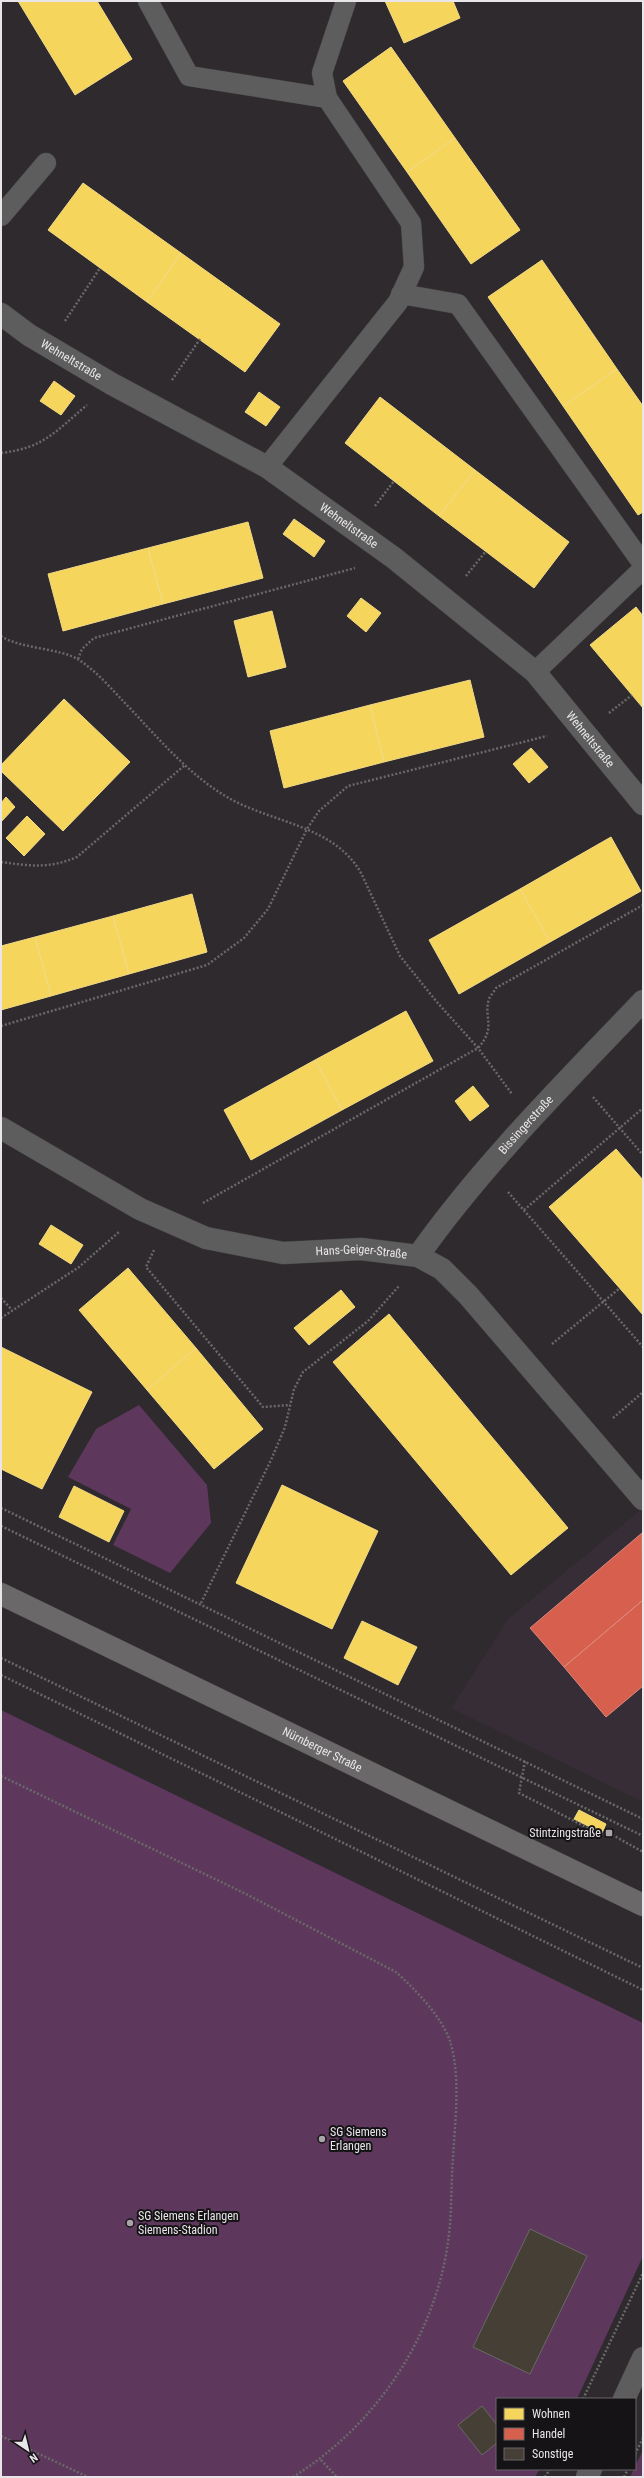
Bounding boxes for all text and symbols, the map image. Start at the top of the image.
street label: Wehneltstraße [38,337,104,383]
street label: Wehneltstraße [317,500,381,551]
street label: Wehneltstraße [563,709,618,771]
street label: Bissingerstraße [496,1092,556,1157]
street label: Hans-Geiger-Straße [315,1242,408,1262]
street label: Nürnberger Straße [280,1724,365,1775]
place label: Stintzingstraße [529,1826,601,1840]
marker: Stintzingstraße [604,1828,614,1838]
place label: SG Siemens Erlangen [330,2125,387,2153]
marker: SG Siemens Erlangen [317,2134,327,2144]
place label: SG Siemens Erlangen Siemens-Stadion [138,2209,239,2237]
marker: SG Siemens Erlangen Siemens-Stadion [125,2218,135,2228]
legend [496,2398,636,2470]
text: Wohnen [532,2407,570,2421]
text: Handel [532,2427,565,2441]
north arrow [8,2430,48,2470]
text: Sonstige [532,2447,574,2461]
text: N [27,2451,40,2465]

